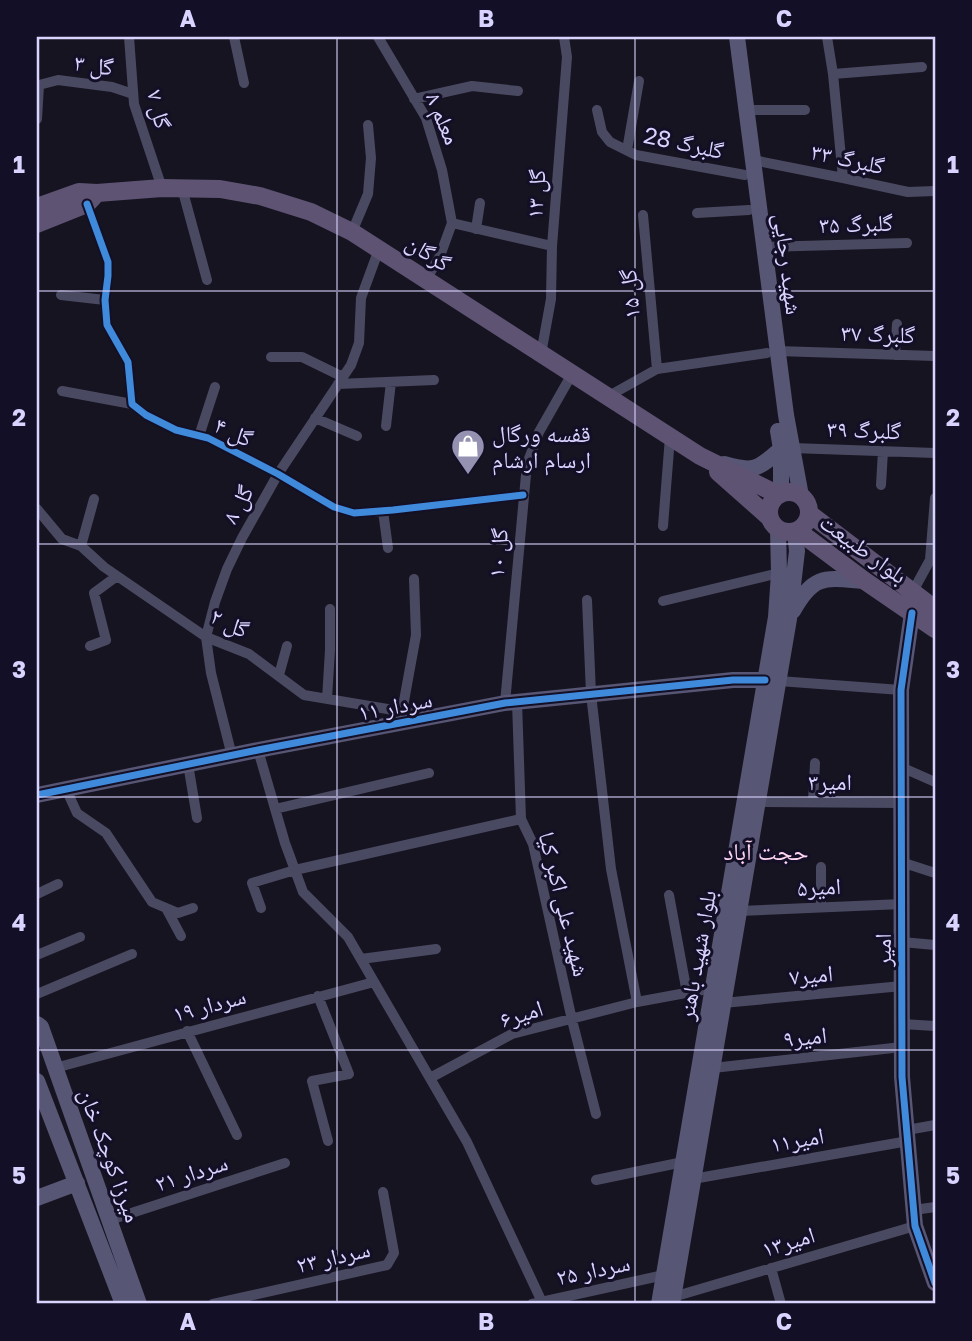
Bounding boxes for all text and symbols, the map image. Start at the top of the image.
text: A [180,4,197,32]
text: B [478,4,494,32]
text: C [776,4,792,32]
street label: گل ۳ [72,47,116,82]
street label: گل ۷ [141,87,178,132]
street label: معلم ۸ [418,88,467,149]
street label: گلبرگ 28 [641,120,727,165]
street label: گلبرگ ۳۳ [809,137,888,180]
text: 1 [13,150,25,178]
text: 1 [947,150,959,178]
street label: گل ۱۳ [519,168,552,220]
street label: گلبرگ ۳۵ [818,208,894,239]
street label: شهید رجایی [768,212,809,316]
street label: گرگان [401,227,457,278]
street label: گل ۱۵ [613,268,646,320]
street label: گلبرگ ۳۷ [840,318,916,349]
text: 2 [12,403,26,431]
text: 2 [946,403,960,431]
street label: گل ۴ [210,410,258,453]
street label: گلبرگ ۳۹ [826,414,902,445]
place label: قفسه ورگال ارسام ارشام [492,419,591,476]
shop icon: قفسه ورگال ارسام ارشام [449,427,487,476]
street label: گل ۸ [215,480,260,528]
street label: بلوار طبیعت [814,507,913,590]
street label: گل ۱۰ [481,527,514,579]
street label: گل ۲ [206,601,254,644]
text: 3 [12,655,26,683]
text: 3 [946,655,960,683]
street label: سردار ۱۱ [356,684,434,726]
street label: امیر۳ [808,767,852,795]
street label: شهید علی اکبر کیا [533,829,596,979]
district label: حجت آباد [723,836,809,865]
street label: امیر۵ [796,871,842,902]
street label: بلوار شهید باهنر [671,888,722,1023]
text: 4 [12,908,26,936]
text: 4 [946,908,960,936]
street label: امیر [868,933,896,968]
street label: امیر۷ [788,958,834,990]
street label: سردار ۱۹ [169,981,249,1027]
street label: امیر۶ [496,993,546,1033]
street label: امیر۹ [782,1020,828,1053]
street label: میرزا کوچک خان [73,1084,148,1226]
street label: امیر۱۱ [768,1121,826,1158]
street label: سردار ۲۱ [151,1147,231,1197]
text: 5 [12,1161,26,1189]
text: 5 [946,1161,960,1189]
street label: امیر۱۳ [758,1220,818,1263]
street label: سردار ۲۳ [293,1234,373,1278]
street label: سردار ۲۵ [554,1248,632,1290]
text: A [180,1307,197,1335]
text: B [478,1307,494,1335]
text: C [776,1307,792,1335]

